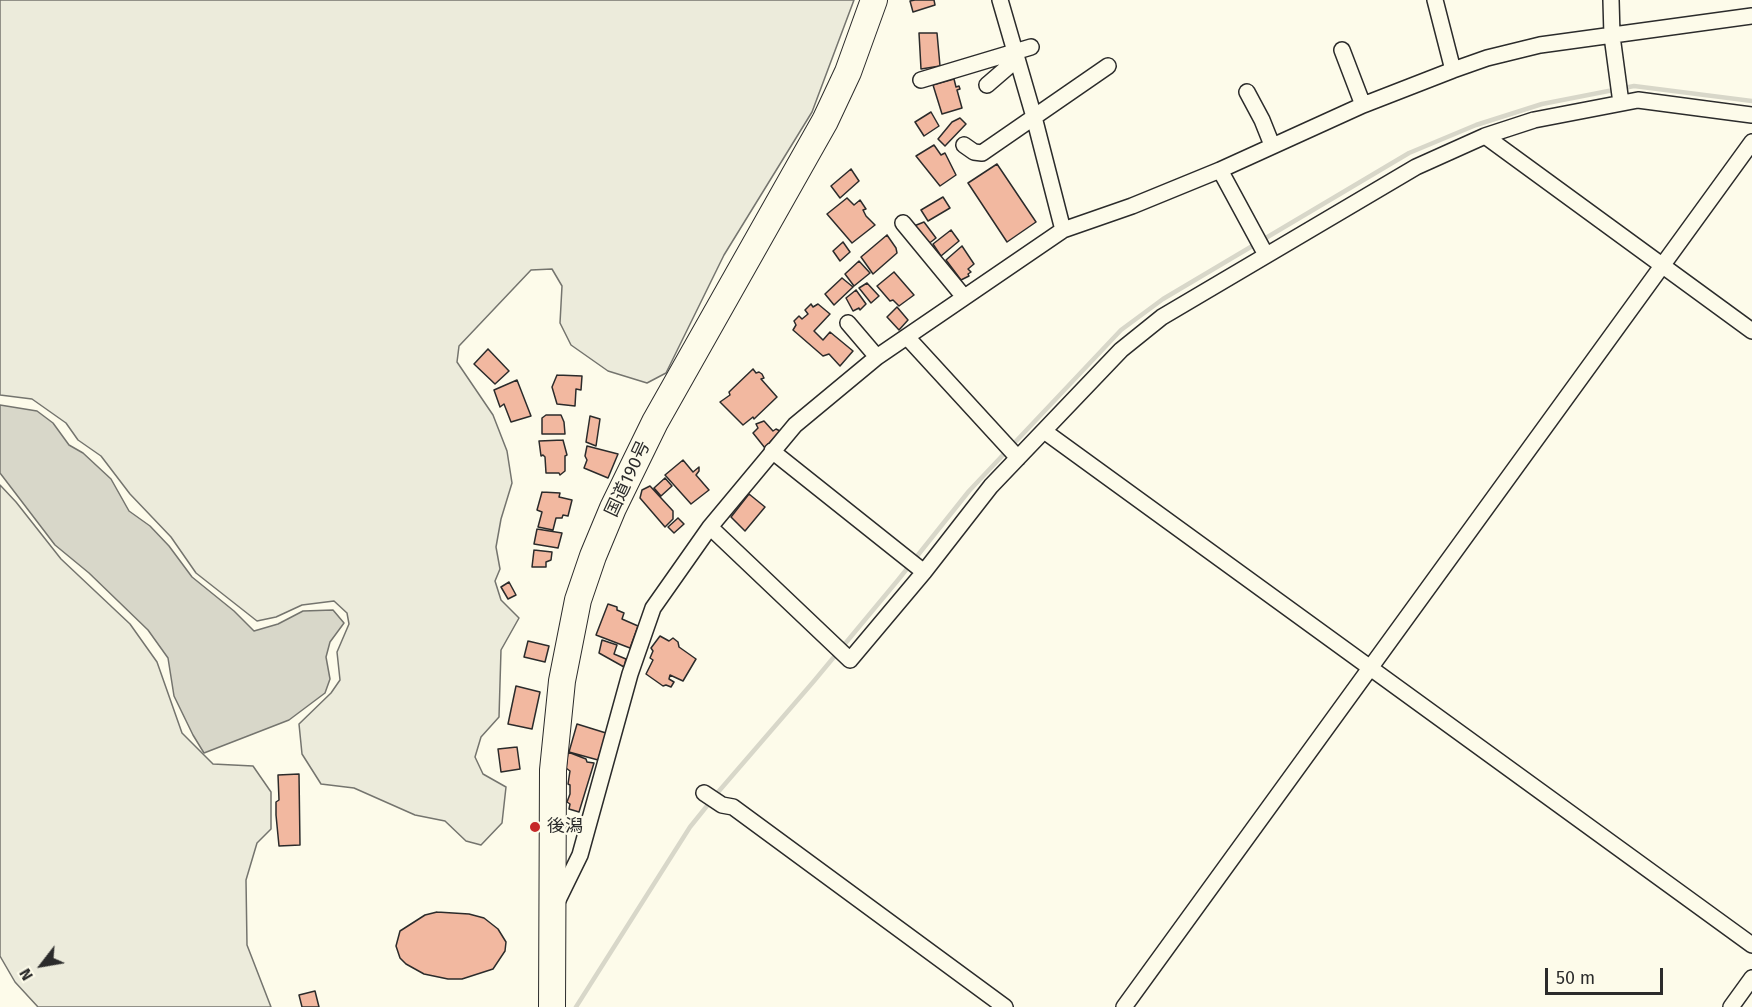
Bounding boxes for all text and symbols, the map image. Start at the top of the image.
street label: 国道190号 [601,438,655,520]
place label: 後潟 [547,816,583,838]
marker: 後潟 [528,820,542,834]
north arrow [12,935,72,995]
scale bar [1548,956,1666,994]
text: N [15,965,37,984]
text: 50 m [1556,967,1595,989]

